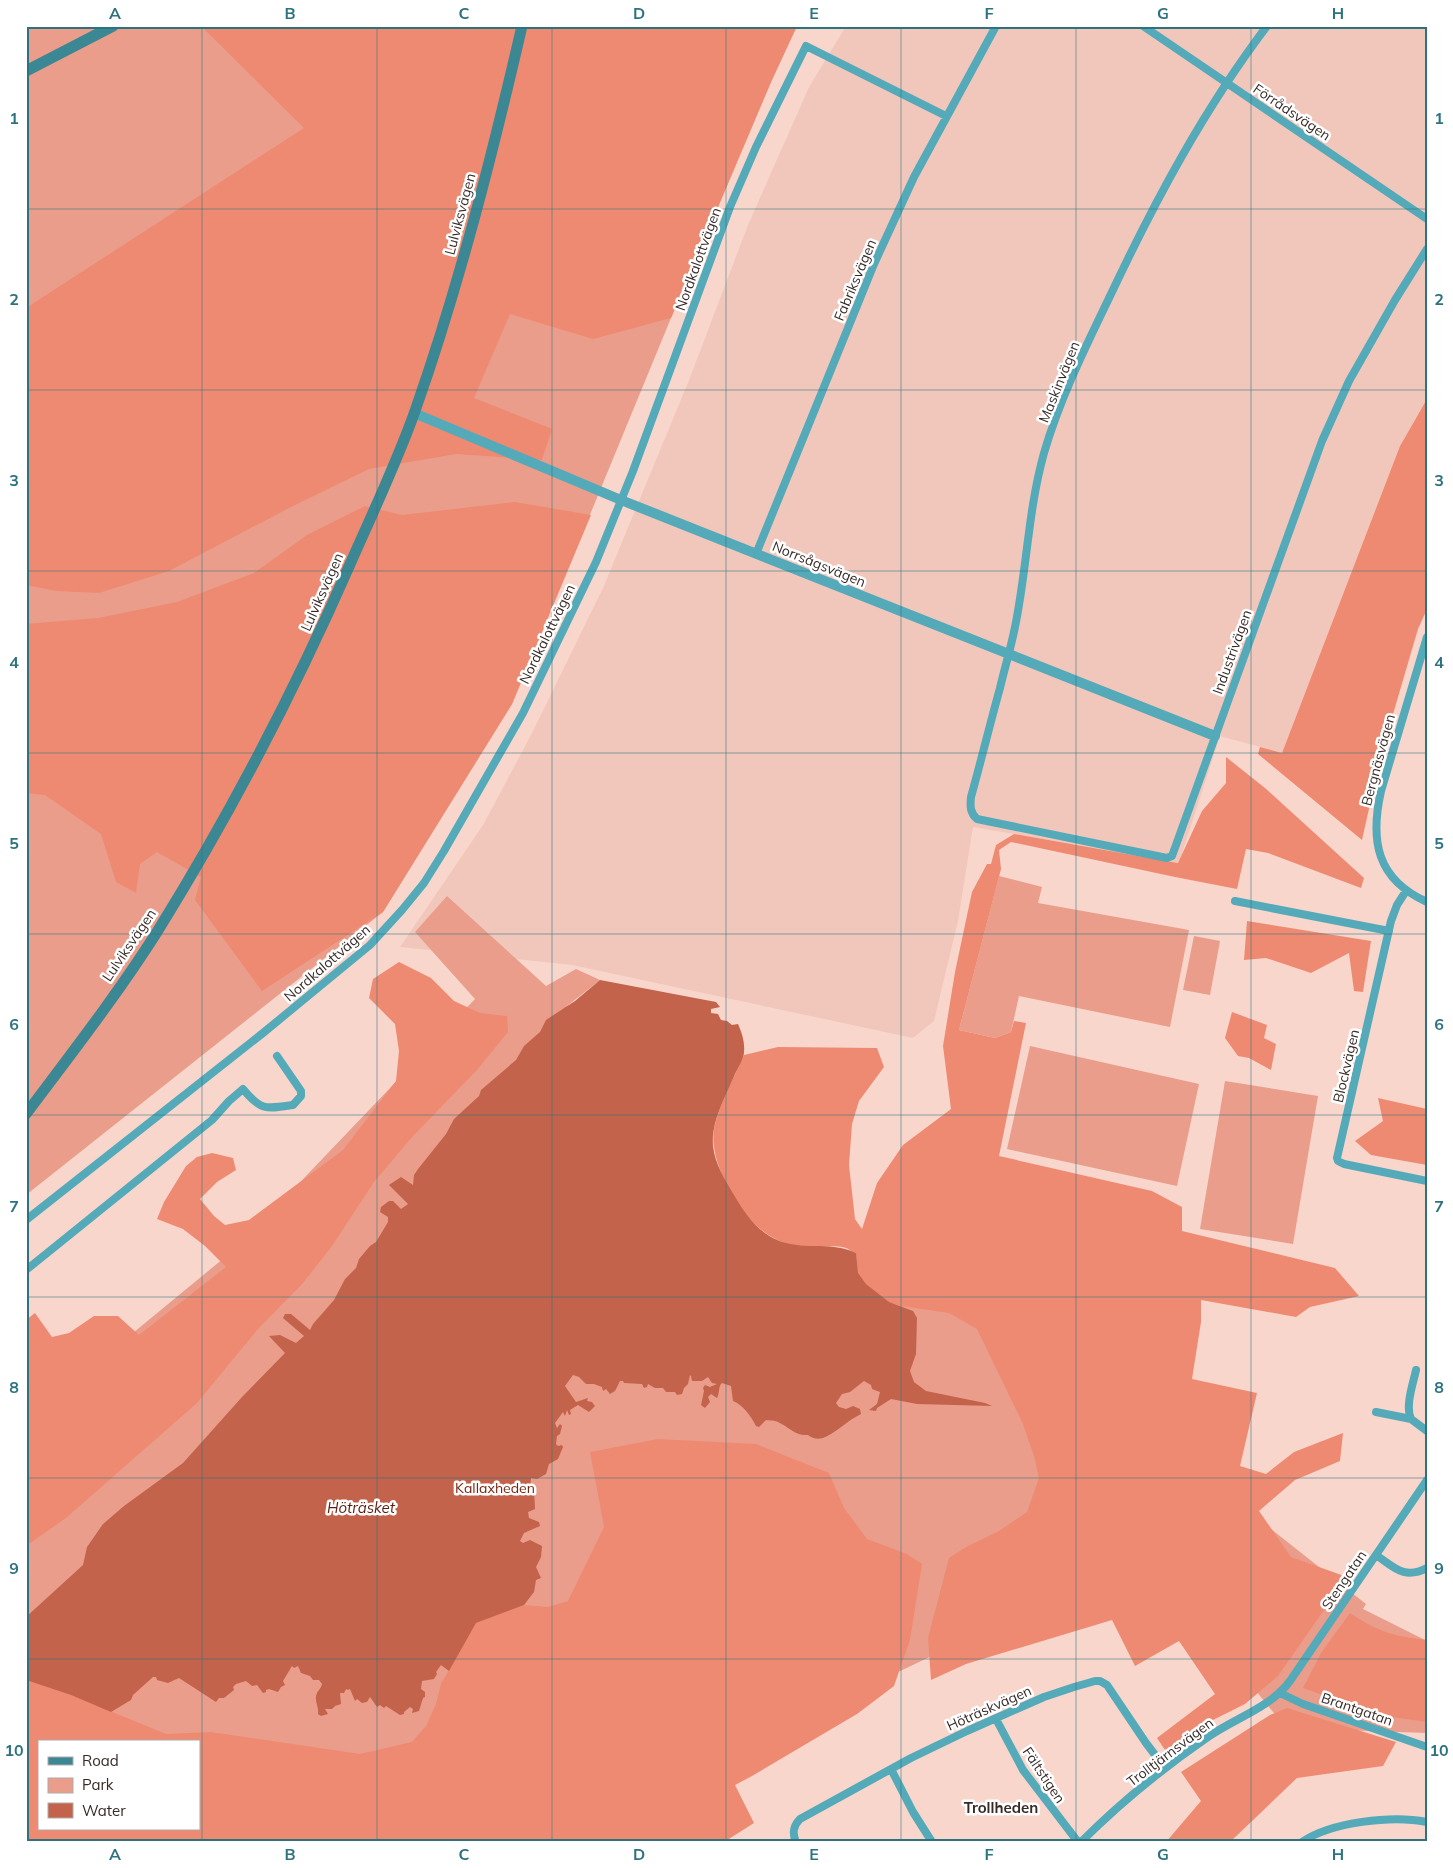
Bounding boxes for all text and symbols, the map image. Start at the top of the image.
text: A [109,3,121,23]
text: B [284,3,296,23]
text: C [459,3,470,23]
text: D [633,3,645,23]
text: E [809,3,819,23]
text: F [984,3,994,23]
text: G [1157,3,1169,23]
text: H [1332,3,1344,23]
street label: Förrådsvägen [1250,80,1334,144]
text: 1 [9,108,19,128]
text: 1 [1434,108,1444,128]
street label: Lulviksvägen [440,171,480,257]
street label: Nordkalottvägen [671,205,725,313]
street label: Fabriksvägen [830,237,880,323]
text: 2 [9,289,19,309]
text: 2 [1434,289,1444,309]
street label: Maskinvägen [1035,339,1083,425]
text: 3 [9,470,19,490]
text: 3 [1434,470,1444,490]
street label: Norrsågsvägen [770,537,868,591]
street label: Lulviksvägen [297,550,347,634]
street label: Nordkalottvägen [515,581,579,687]
street label: Industrivägen [1208,607,1256,697]
text: 4 [9,652,19,672]
text: 4 [1434,652,1444,672]
street label: Bergnäsvägen [1357,712,1399,808]
text: 5 [9,833,19,853]
text: 5 [1434,833,1444,853]
street label: Lulviksvägen [98,905,160,985]
street label: Nordkalottvägen [280,921,374,1005]
text: 6 [9,1014,19,1034]
text: 6 [1434,1014,1444,1034]
street label: Blockvägen [1329,1028,1363,1104]
text: 7 [9,1196,19,1216]
text: 7 [1434,1196,1444,1216]
text: 8 [9,1377,19,1397]
text: 8 [1434,1377,1444,1397]
park label: Kallaxheden [455,1479,535,1497]
water label: Höträsket [327,1498,396,1517]
street label: Stengatan [1318,1547,1370,1613]
text: 9 [9,1558,19,1578]
text: 9 [1434,1558,1444,1578]
street label: Höträskvägen [944,1681,1034,1735]
street label: Brantgatan [1319,1688,1395,1730]
street label: Trolltjärnsvägen [1123,1714,1217,1790]
text: 10 [4,1740,24,1760]
legend [38,1740,200,1830]
text: 10 [1429,1740,1449,1760]
street label: Fältstigen [1019,1743,1069,1807]
text: Road [82,1751,119,1770]
text: Park [82,1775,114,1794]
district label: Trollheden [964,1798,1038,1817]
text: Water [82,1801,126,1820]
text: A [109,1844,121,1864]
text: B [284,1844,296,1864]
text: C [459,1844,470,1864]
text: D [633,1844,645,1864]
text: E [809,1844,819,1864]
text: F [984,1844,994,1864]
text: G [1157,1844,1169,1864]
text: H [1332,1844,1344,1864]

